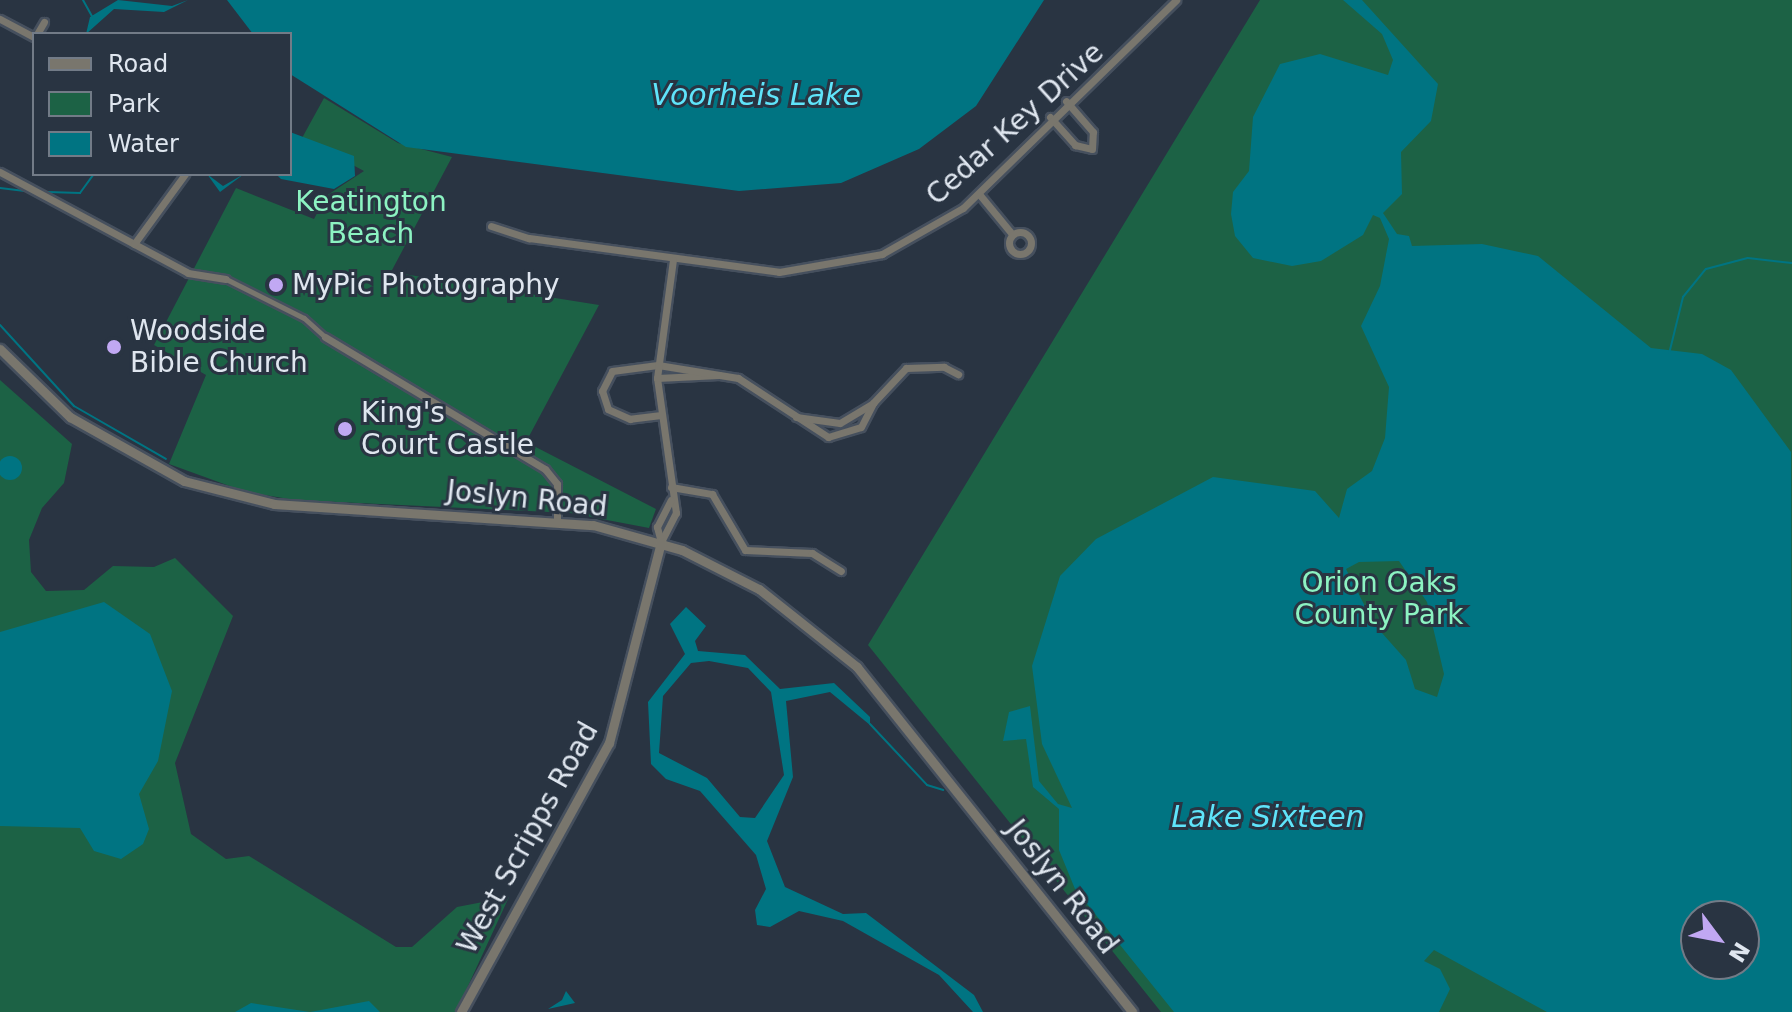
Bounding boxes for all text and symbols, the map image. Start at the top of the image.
legend [32,32,292,176]
street label: Cedar Key Drive [920,36,1110,212]
text: Road [108,50,168,78]
water label: Voorheis Lake [651,77,861,113]
text: Park [108,90,160,118]
text: Water [108,130,179,158]
park label: Keatington Beach [295,185,447,251]
place label: MyPic Photography [292,268,559,302]
marker: MyPic Photography [267,276,285,294]
place label: Woodside Bible Church [130,314,308,380]
marker: Woodside Bible Church [105,338,123,356]
place label: King's Court Castle [361,396,534,462]
marker: King's Court Castle [336,420,354,438]
street label: Joslyn Road [445,474,609,524]
park label: Orion Oaks County Park [1294,566,1464,632]
street label: West Scripps Road [450,716,606,960]
water label: Lake Sixteen [1171,799,1365,835]
street label: Joslyn Road [999,813,1125,961]
north arrow [1680,900,1760,980]
text: N [1724,937,1755,966]

